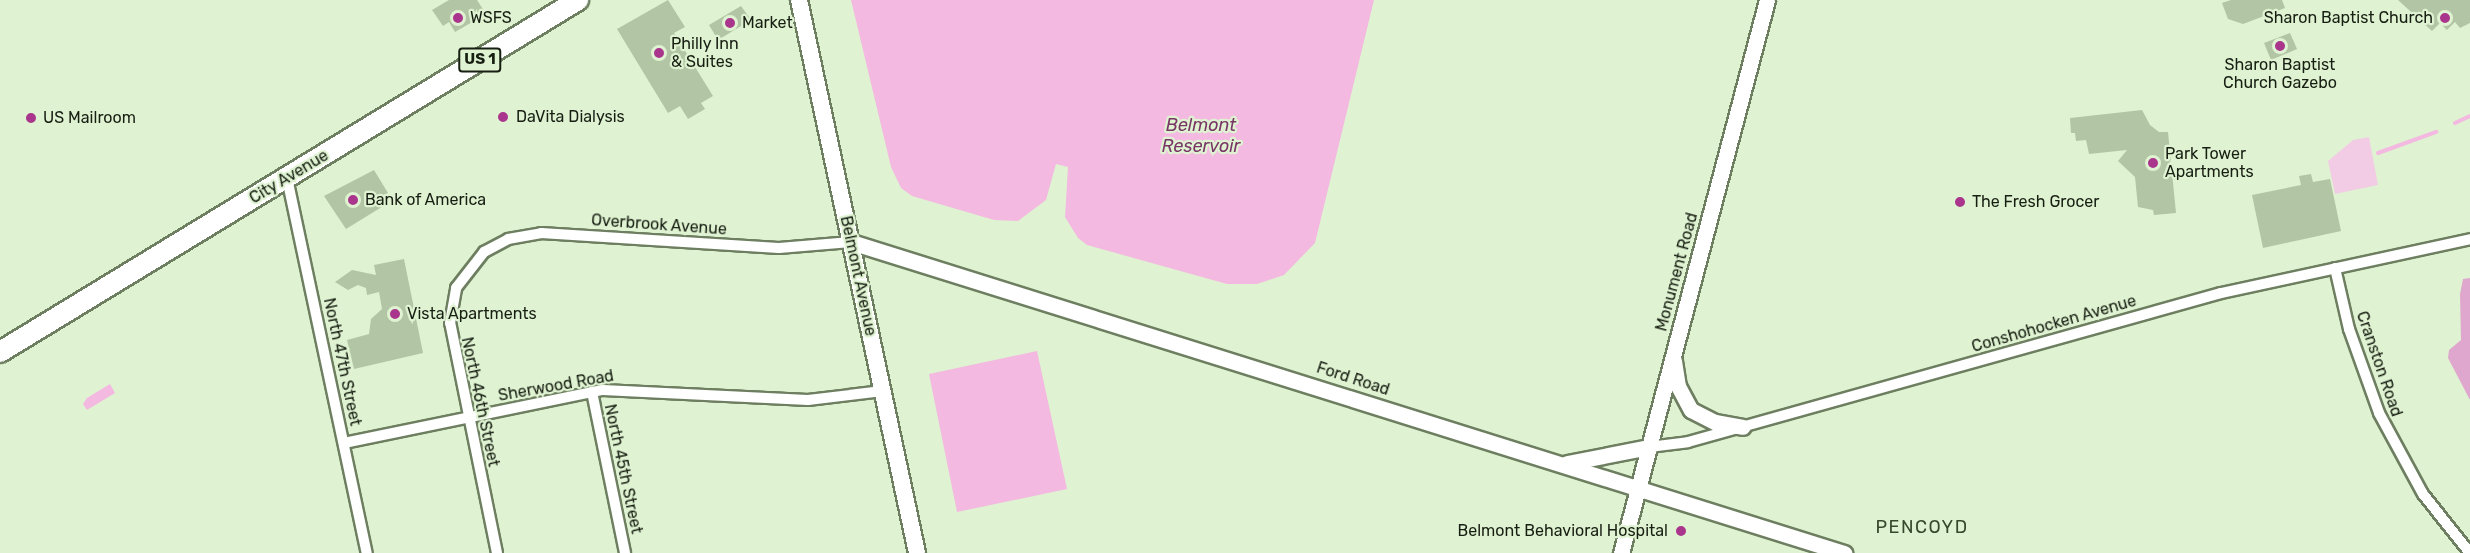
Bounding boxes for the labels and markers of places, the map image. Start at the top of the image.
place label: WSFS [470,8,512,28]
place label: Sharon Baptist Church [2264,8,2433,28]
marker: WSFS [451,11,465,25]
marker: Sharon Baptist Church [2438,11,2452,25]
place label: Market [742,13,793,33]
marker: Market [723,16,737,30]
place label: Philly Inn & Suites [671,34,739,72]
marker: Sharon Baptist Church Gazebo [2273,39,2287,53]
marker: Philly Inn & Suites [652,46,666,60]
place label: Sharon Baptist Church Gazebo [2223,55,2337,93]
place label: DaVita Dialysis [516,107,625,127]
place label: US Mailroom [43,108,136,128]
marker: DaVita Dialysis [494,108,512,126]
marker: US Mailroom [24,111,38,125]
place label: Park Tower Apartments [2165,144,2254,182]
marker: Park Tower Apartments [2146,156,2160,170]
place label: Bank of America [365,190,487,210]
place label: The Fresh Grocer [1972,192,2099,212]
marker: Bank of America [346,193,360,207]
marker: The Fresh Grocer [1953,195,1967,209]
place label: Vista Apartments [407,304,537,324]
marker: Vista Apartments [388,307,402,321]
place label: Belmont Behavioral Hospital [1458,521,1668,541]
marker: Belmont Behavioral Hospital [1672,522,1690,540]

